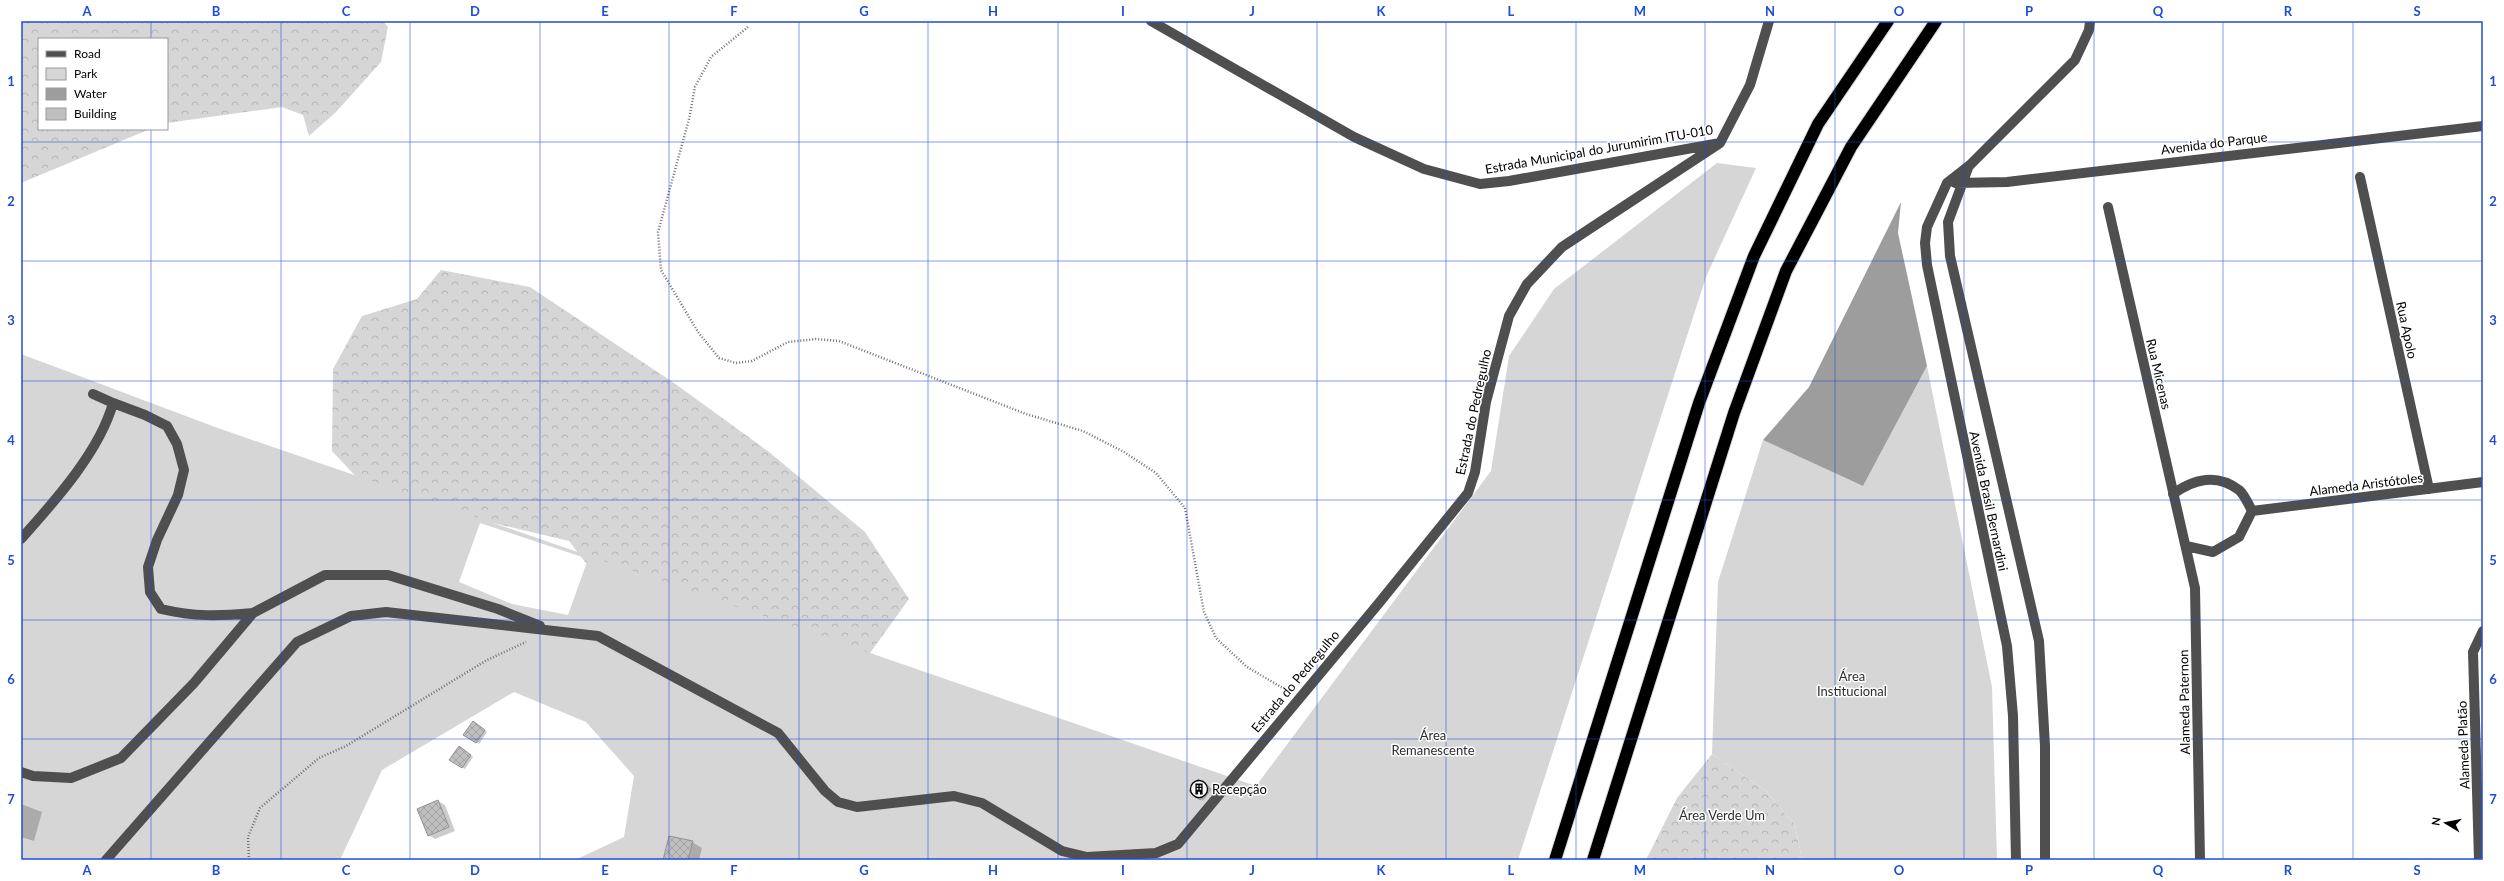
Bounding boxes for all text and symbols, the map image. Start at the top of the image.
text: A [81,3,92,19]
text: B [212,3,221,19]
text: C [342,3,351,19]
text: D [470,3,480,19]
text: E [601,3,609,19]
text: F [730,3,738,19]
text: G [859,3,869,19]
text: H [988,3,998,19]
text: I [1121,3,1125,19]
text: J [1249,3,1255,19]
text: K [1377,3,1387,19]
text: L [1508,3,1515,19]
text: M [1634,3,1646,19]
text: N [1765,3,1775,19]
text: O [1894,3,1905,19]
text: P [2025,3,2033,19]
text: Q [2153,3,2164,19]
text: R [2284,3,2293,19]
text: S [2413,3,2421,19]
legend [38,38,168,130]
text: Road [74,46,101,61]
text: Park [74,66,98,81]
text: 1 [7,73,15,89]
text: 1 [2489,73,2497,89]
text: Water [74,86,107,101]
text: Building [74,106,117,121]
street label: Estrada Municipal do Jurumirim ITU-010 [1484,121,1715,177]
street label: Avenida do Parque [2160,129,2268,157]
text: 2 [7,193,15,209]
text: 2 [2489,193,2497,209]
street label: Rua Apolo [2393,300,2421,360]
text: 3 [7,312,15,328]
text: 3 [2489,312,2497,328]
street label: Rua Micenas [2143,337,2175,411]
street label: Estrada do Pedregulho [1452,348,1494,476]
street label: Avenida Brasil Bernardini [1966,430,2012,572]
text: 4 [7,432,15,448]
text: 4 [2489,432,2497,448]
street label: Alameda Aristótoles [2308,469,2424,499]
text: 5 [7,552,15,568]
text: 5 [2489,552,2497,568]
street label: Estrada do Pedregulho [1248,627,1342,735]
street label: Alameda Paternon [2175,649,2193,755]
park label: Área Institucional [1817,668,1887,699]
text: 6 [7,671,15,687]
text: 6 [2489,671,2497,687]
street label: Alameda Platão [2453,700,2473,790]
park label: Área Remanescente [1391,727,1475,758]
building icon: Recepção [1189,779,1209,799]
place label: Recepção [1212,781,1267,797]
text: 7 [7,791,15,807]
text: 7 [2489,791,2497,807]
north arrow [2426,803,2466,843]
park label: Área Verde Um [1679,807,1765,823]
text: N [2429,816,2443,826]
text: A [81,862,92,878]
text: B [212,862,221,878]
text: C [342,862,351,878]
text: D [470,862,480,878]
text: E [601,862,609,878]
text: F [730,862,738,878]
text: G [859,862,869,878]
text: H [988,862,998,878]
text: I [1121,862,1125,878]
text: J [1249,862,1255,878]
text: K [1377,862,1387,878]
text: L [1508,862,1515,878]
text: M [1634,862,1646,878]
text: N [1765,862,1775,878]
text: O [1894,862,1905,878]
text: P [2025,862,2033,878]
text: Q [2153,862,2164,878]
text: R [2284,862,2293,878]
text: S [2413,862,2421,878]

